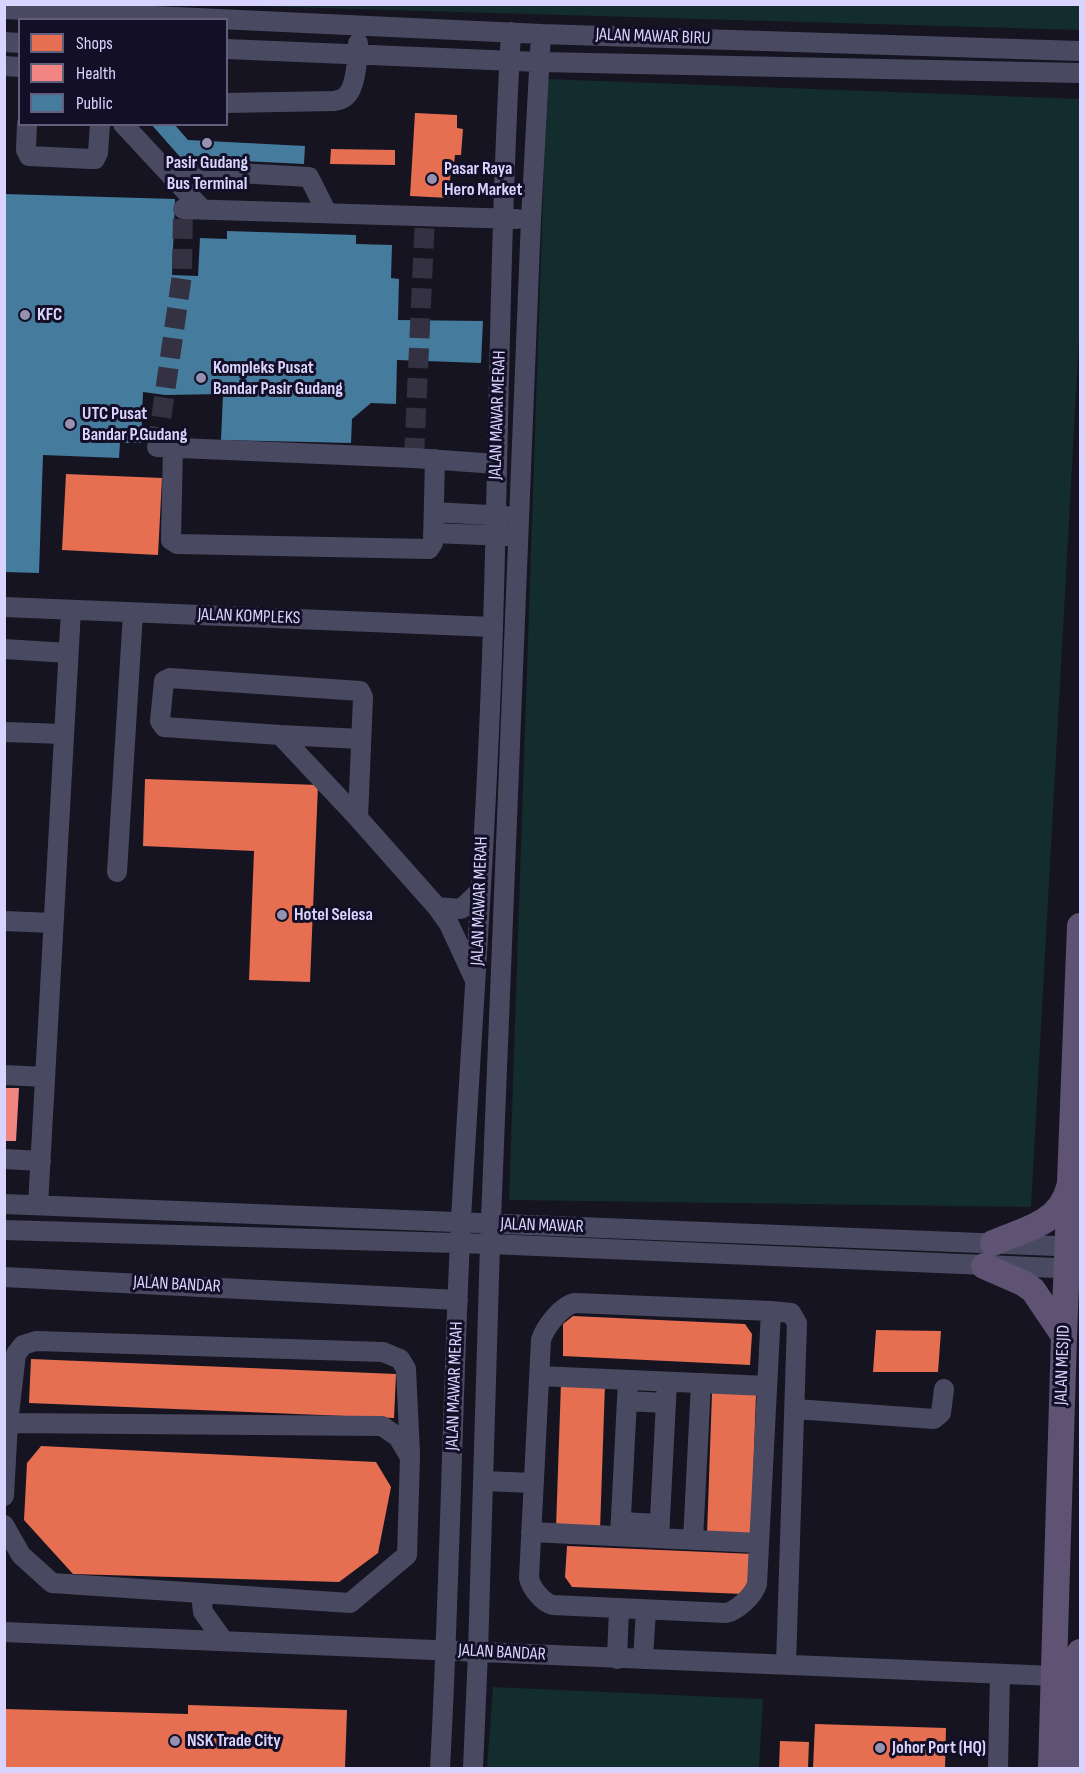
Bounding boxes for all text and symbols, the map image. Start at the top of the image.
legend [18,18,228,126]
street label: JALAN MAWAR BIRU [595,24,711,50]
text: Shops [76,33,113,54]
text: Health [76,63,116,84]
text: Public [76,93,113,114]
marker: Pasir Gudang Bus Terminal [200,136,214,150]
place label: Pasir Gudang Bus Terminal [166,152,248,195]
place label: Pasar Raya Hero Market [444,158,522,201]
marker: Pasar Raya Hero Market [425,172,439,186]
place label: KFC [37,304,62,326]
marker: KFC [18,308,32,322]
street label: JALAN MAWAR MERAH [485,350,511,480]
place label: Kompleks Pusat Bandar Pasir Gudang [213,357,343,400]
marker: Kompleks Pusat Bandar Pasir Gudang [194,371,208,385]
place label: UTC Pusat Bandar P.Gudang [82,403,187,446]
marker: UTC Pusat Bandar P.Gudang [63,417,77,431]
street label: JALAN KOMPLEKS [197,604,301,630]
street label: JALAN MAWAR MERAH [467,836,493,966]
place label: Hotel Selesa [294,904,373,926]
marker: Hotel Selesa [275,908,289,922]
street label: JALAN MAWAR [500,1214,584,1238]
street label: JALAN BANDAR [133,1272,221,1298]
street label: JALAN MAWAR MERAH [442,1321,468,1451]
street label: JALAN MESJID [1051,1325,1075,1405]
street label: JALAN BANDAR [458,1640,546,1666]
place label: NSK Trade City [187,1730,281,1752]
marker: NSK Trade City [168,1734,182,1748]
place label: Johor Port (HQ) [892,1737,986,1759]
marker: Johor Port (HQ) [873,1741,887,1755]

